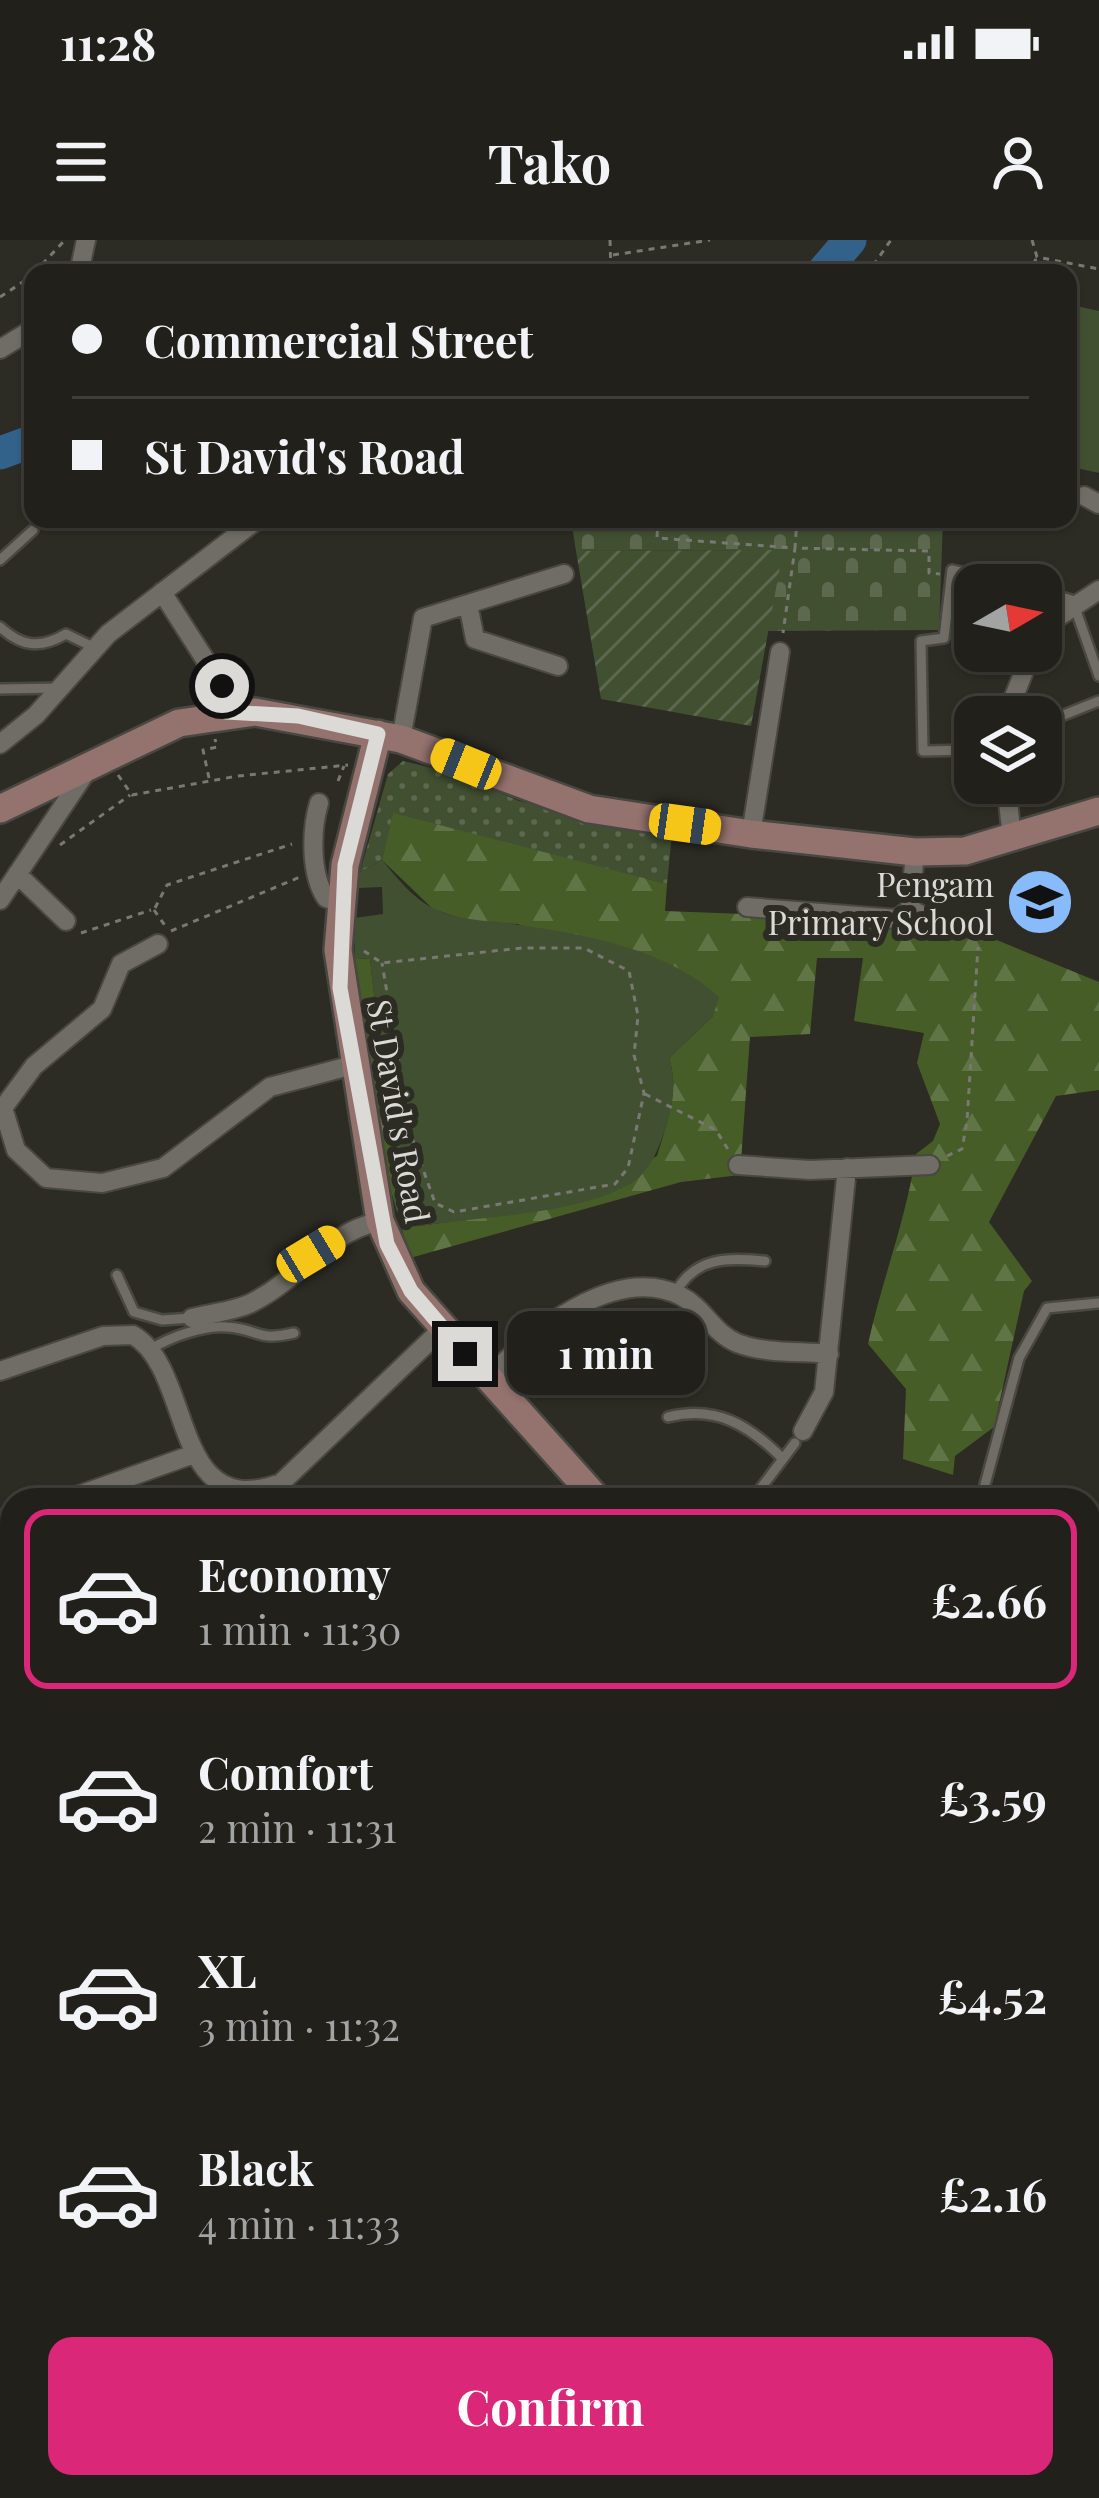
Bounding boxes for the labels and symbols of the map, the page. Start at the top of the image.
north arrow [954,564,1062,672]
route start [195,659,249,713]
car [426,734,506,794]
car [647,801,723,847]
place label: Pengam Primary School [767,861,994,943]
school or university icon: Pengam Primary School [1005,867,1075,937]
street label: St David's Road [359,996,441,1226]
car [271,1220,351,1288]
callout: 1 min [507,1312,705,1396]
route end [438,1327,492,1381]

